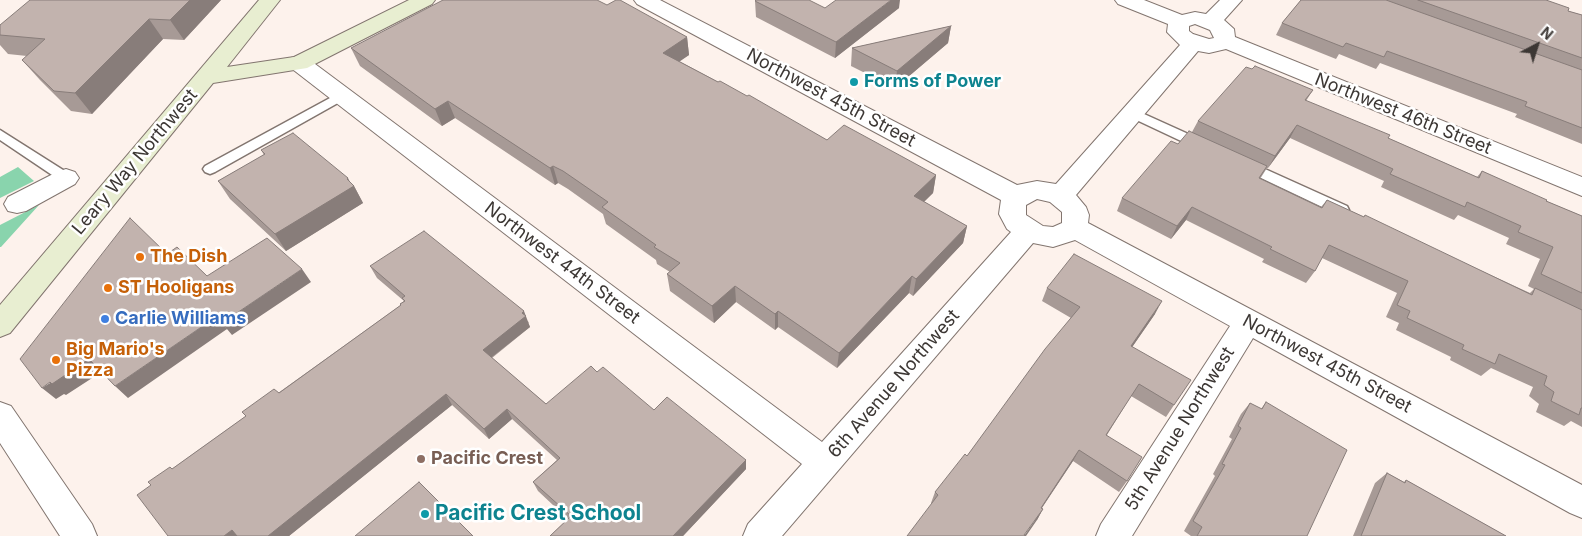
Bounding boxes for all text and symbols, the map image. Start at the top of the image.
north arrow [1512,20,1562,70]
text: N [1537,23,1557,43]
street label: Northwest 45th Street [743,44,919,152]
street label: Northwest 46th Street [1312,69,1494,159]
place label: Forms of Power [864,71,1001,93]
marker: Forms of Power [848,76,860,88]
street label: Leary Way Northwest [68,85,202,239]
street label: Northwest 44th Street [480,198,644,328]
place label: The Dish [150,246,227,268]
marker: The Dish [134,251,146,263]
place label: ST Hooligans [118,277,234,299]
marker: ST Hooligans [102,282,114,294]
street label: 6th Avenue Northwest [824,305,964,463]
place label: Carlie Williams [115,308,246,330]
street label: Northwest 45th Street [1239,310,1415,418]
marker: Carlie Williams [99,313,111,325]
place label: Big Mario's Pizza [66,339,165,382]
street label: 5th Avenue Northwest [1121,343,1239,515]
marker: Big Mario's Pizza [50,354,62,366]
place label: Pacific Crest [431,448,543,470]
marker: Pacific Crest [415,453,427,465]
place label: Pacific Crest School [435,501,641,527]
marker: Pacific Crest School [419,508,431,520]

